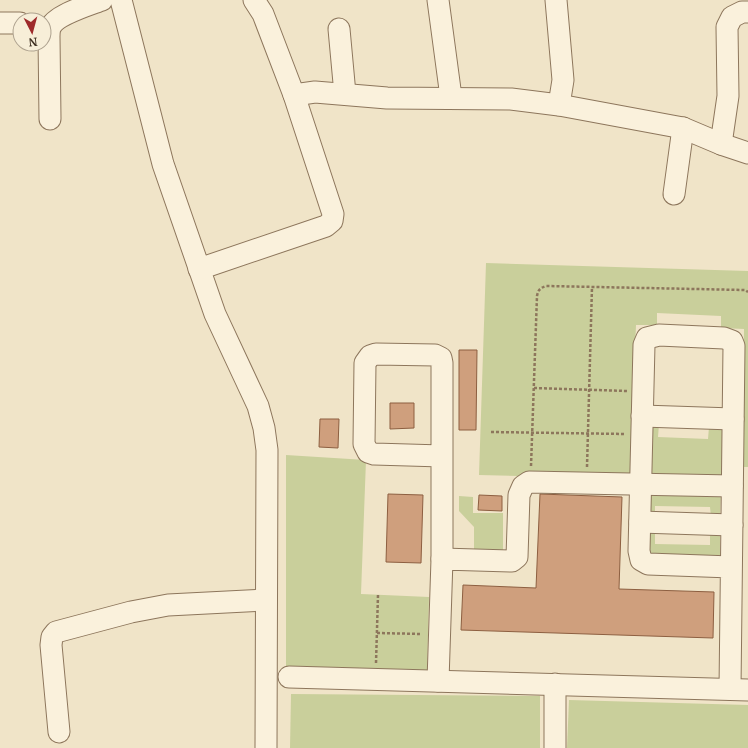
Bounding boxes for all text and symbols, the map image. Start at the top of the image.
north arrow [12,12,52,52]
text: N [28,35,38,49]

